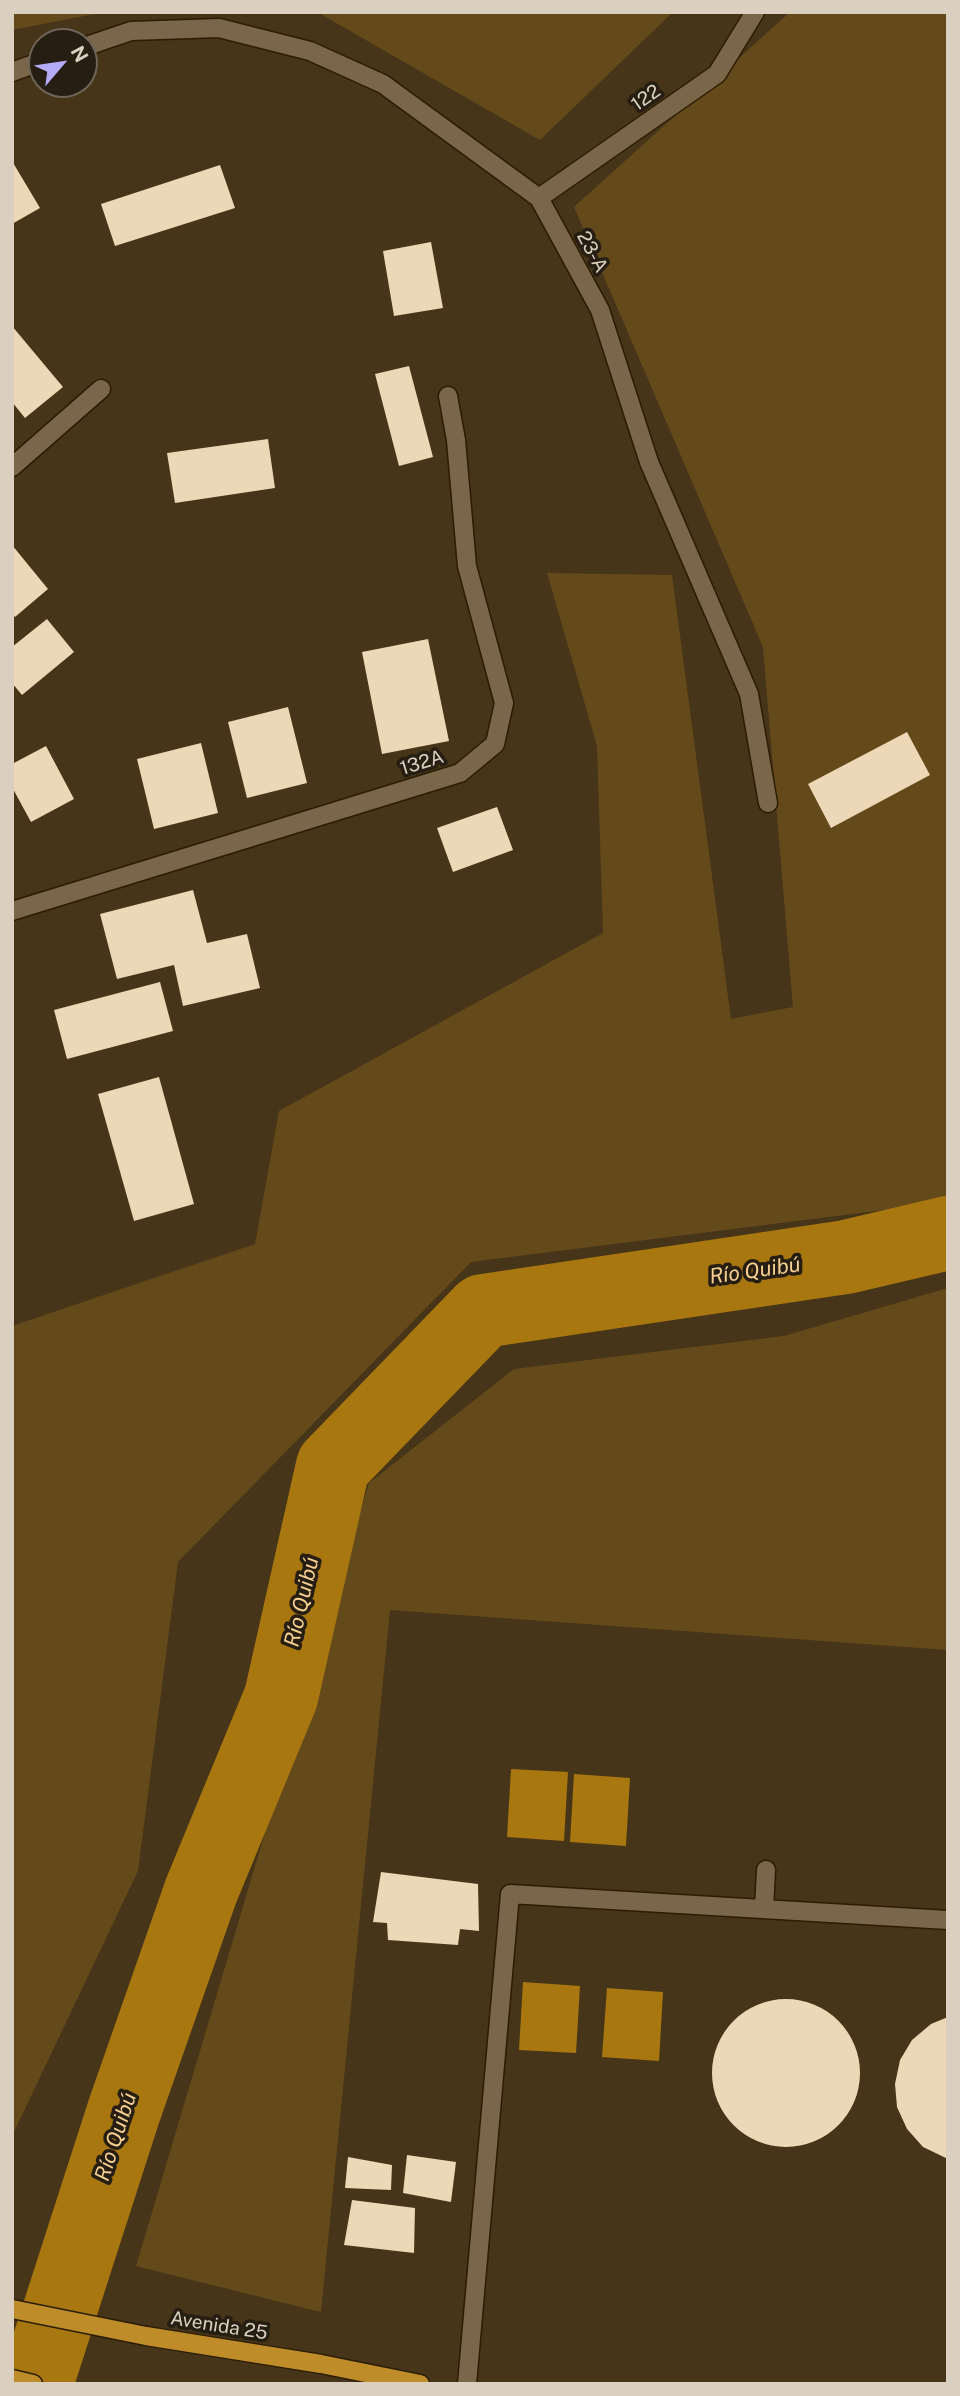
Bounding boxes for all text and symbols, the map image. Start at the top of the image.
north arrow [28,28,98,98]
text: N [66,42,93,66]
street label: 122 [627,80,665,116]
street label: 23-A [572,227,612,277]
street label: 132A [397,746,447,780]
water label: Río Quibú [708,1252,802,1290]
water label: Río Quibú [279,1555,325,1649]
water label: Río Quibú [90,2090,142,2184]
street label: Avenida 25 [169,2307,269,2345]

